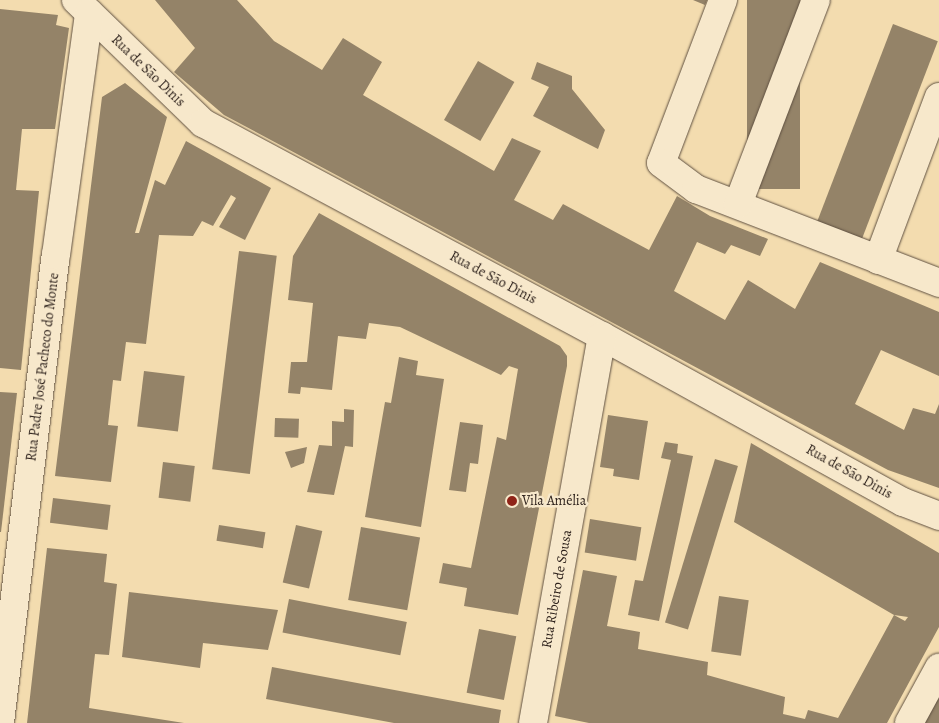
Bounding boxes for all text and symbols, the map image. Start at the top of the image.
street label: Rua de São Dinis [108,32,188,110]
street label: Rua de São Dinis [447,248,539,308]
street label: Rua Padre José Pacheco do Monte [23,272,63,462]
street label: Rua de São Dinis [803,441,895,503]
place label: Vila Amélia [522,493,586,509]
marker: Vila Amélia [506,495,518,507]
street label: Rua Ribeiro de Sousa [538,528,576,650]

